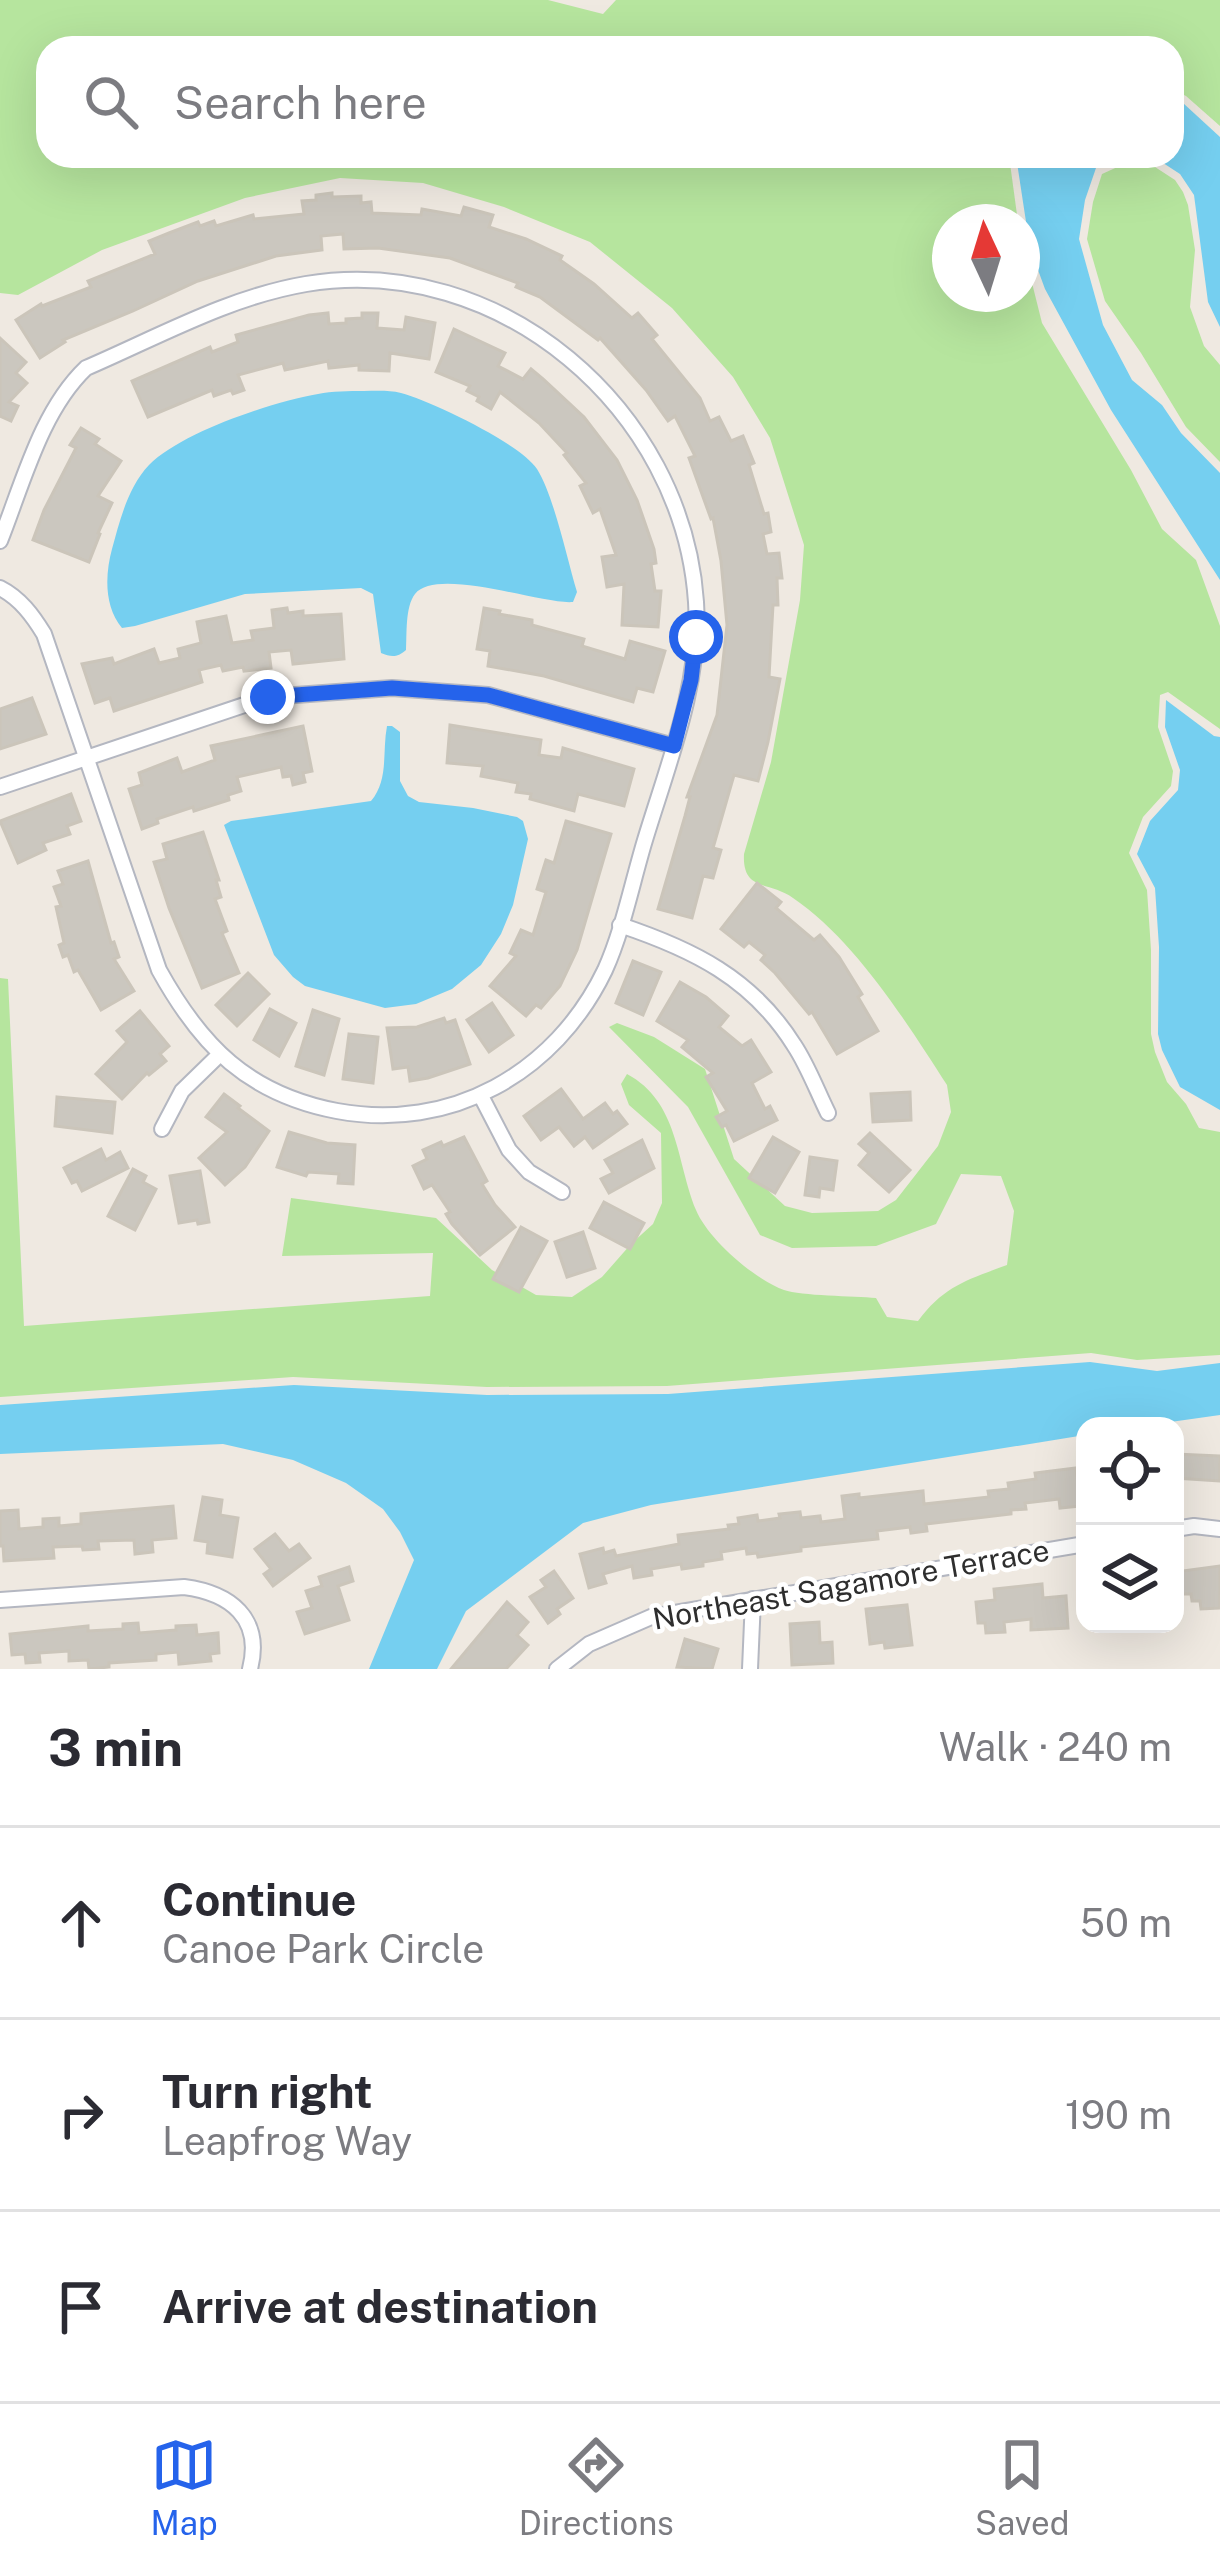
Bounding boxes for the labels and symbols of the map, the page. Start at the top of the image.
north arrow [932,204,1040,312]
route start [669,610,723,664]
route end [241,670,295,724]
street label: Northeast Sagamore Terrace [650,1531,1052,1637]

